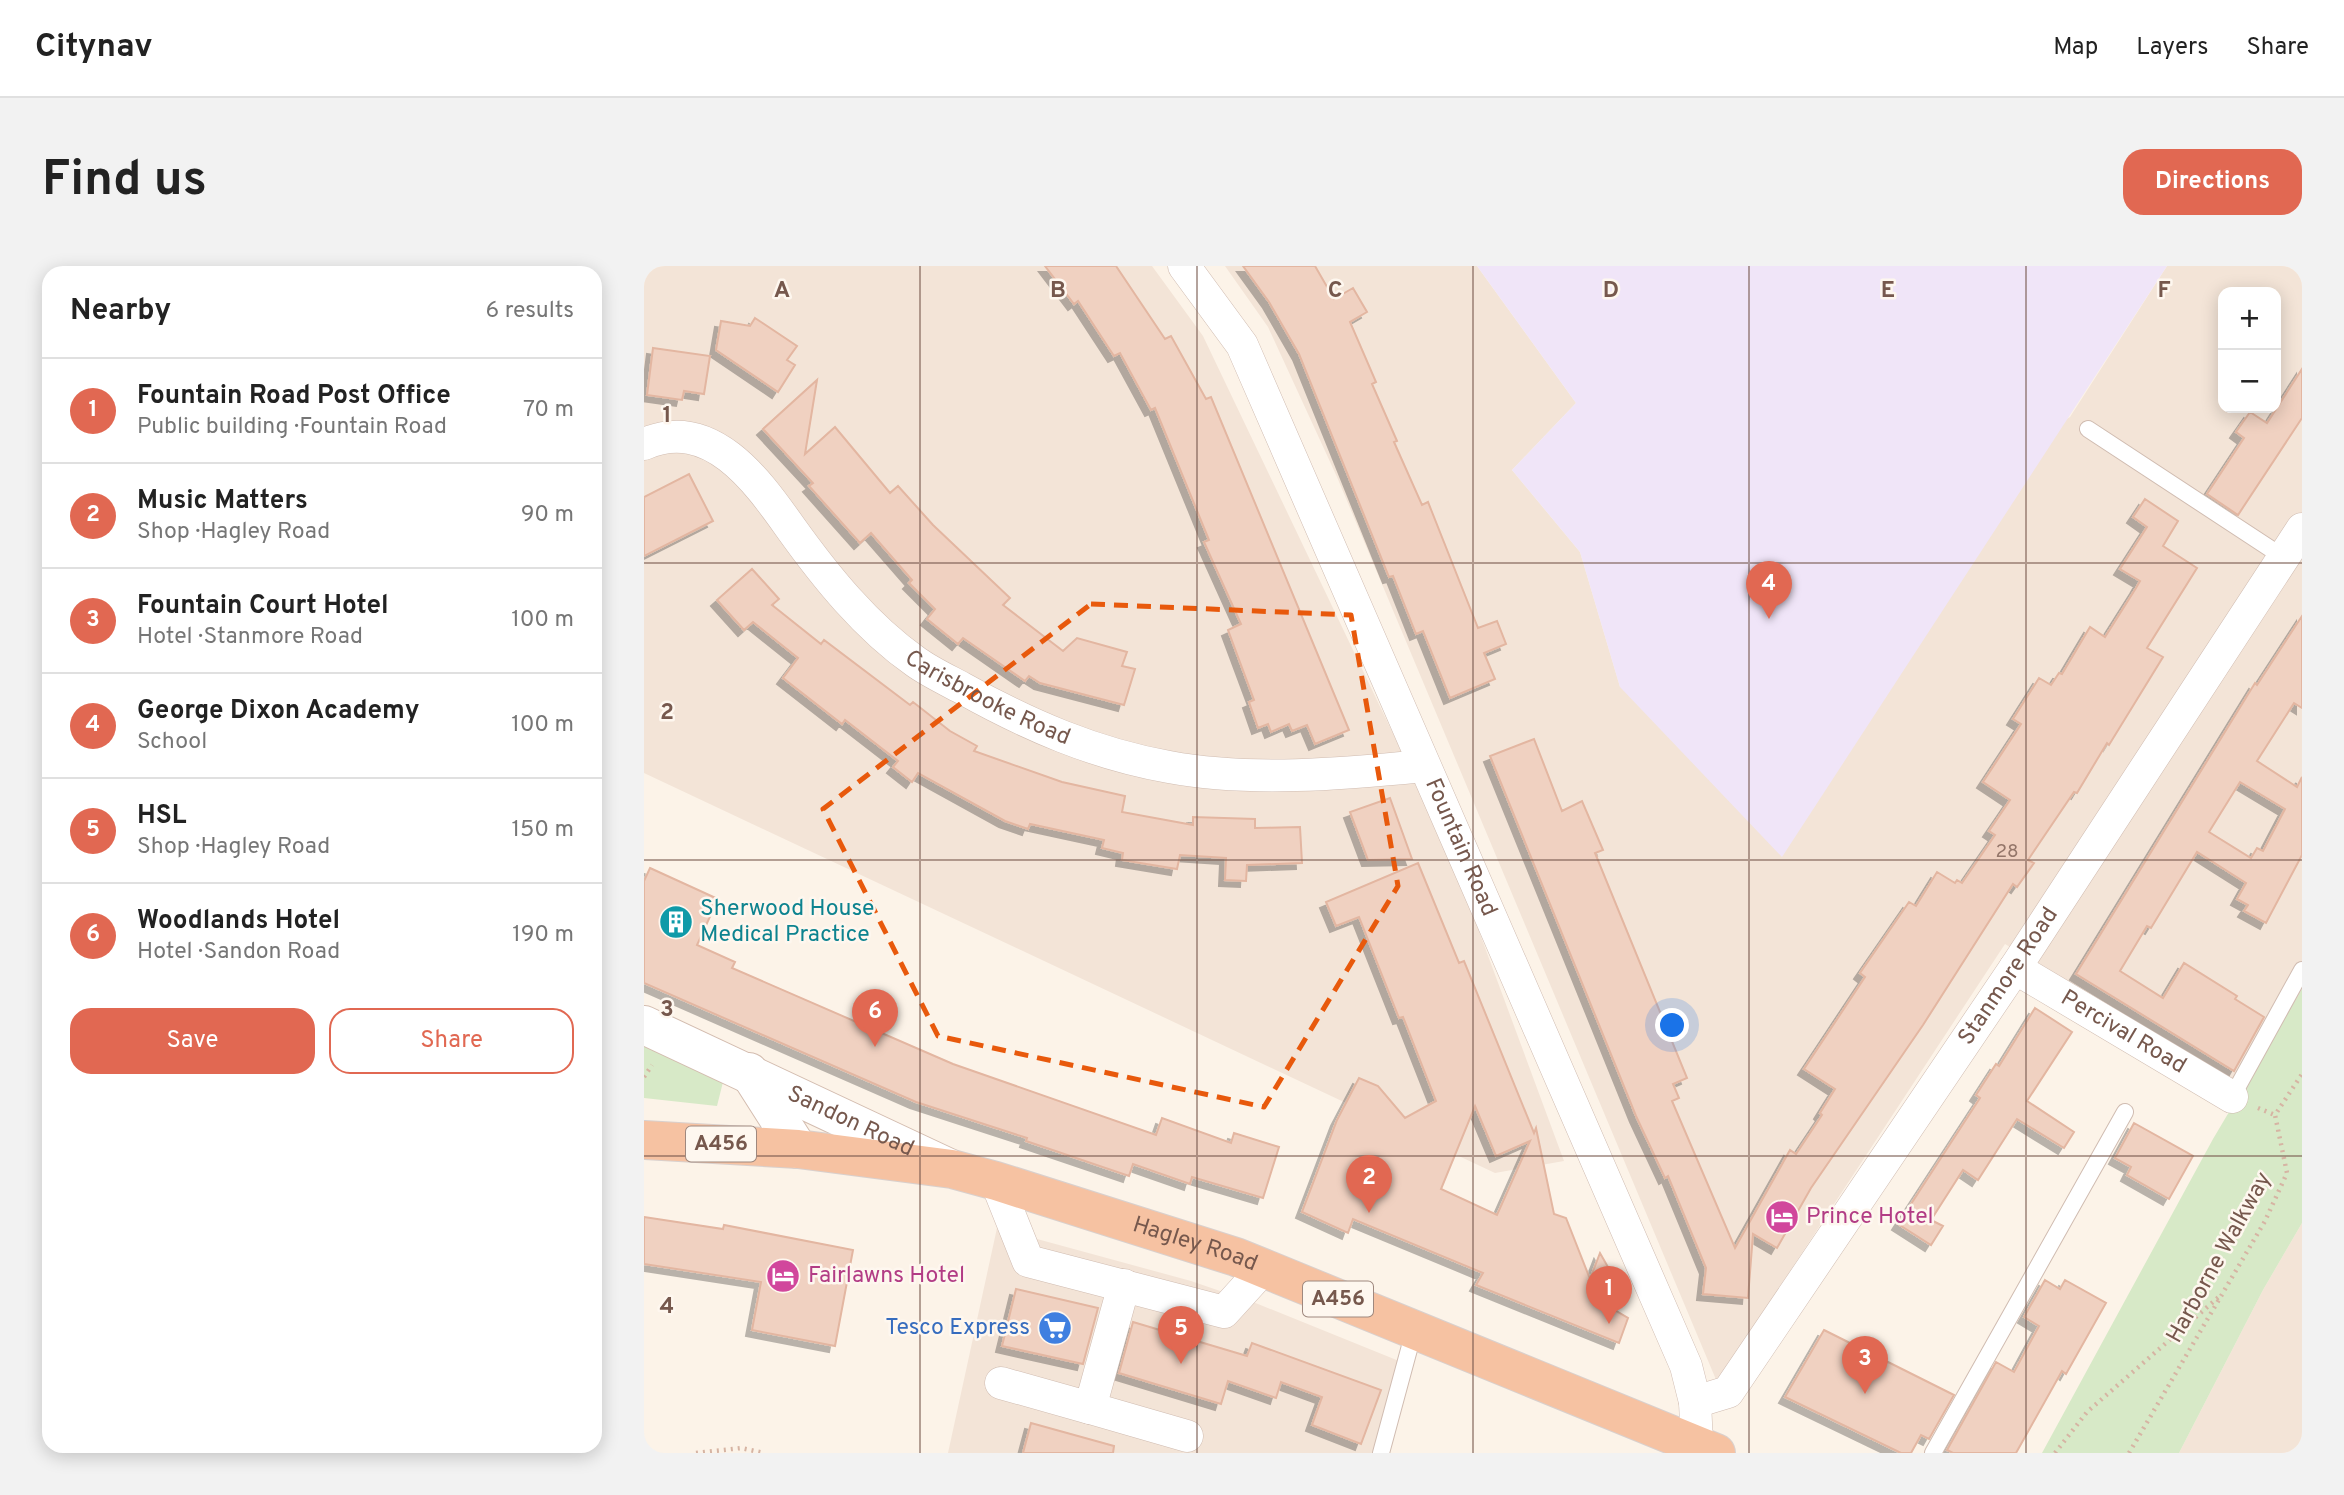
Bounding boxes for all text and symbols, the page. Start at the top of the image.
text: Citynav [35,27,153,69]
text: Map [2053,33,2098,63]
text: Layers [2136,33,2208,63]
text: Share [2246,33,2309,63]
button: Directions [2123,149,2302,215]
text: Find us [42,151,207,213]
text: A [774,277,790,306]
text: B [1050,277,1066,306]
text: C [1328,277,1342,306]
text: D [1603,277,1619,306]
text: E [1881,277,1895,306]
text: F [2157,277,2171,306]
map controls [2218,287,2281,413]
button: + [2218,287,2281,350]
text: Nearby [70,293,171,330]
text: 6 results [486,297,574,326]
button: − [2218,350,2281,413]
text: Fountain Road Post Office [137,380,451,413]
text: 1 [88,396,98,425]
text: 70 m [523,396,574,425]
text: 1 [662,402,672,431]
text: Public building · Fountain Road [137,413,447,442]
text: Music Matters [137,485,308,518]
text: 2 [86,501,100,530]
text: 90 m [521,501,574,530]
text: Shop · Hagley Road [137,518,330,547]
pin: 4 [1746,561,1792,619]
text: Fountain Court Hotel [137,590,389,623]
text: 3 [86,606,100,635]
text: 100 m [511,606,574,635]
text: Hotel · Stanmore Road [137,623,363,652]
street label: Carisbrooke Road [899,644,1074,753]
text: George Dixon Academy [137,695,419,728]
text: 2 [660,699,674,728]
text: 4 [86,711,100,740]
text: 100 m [511,711,574,740]
text: School [137,728,207,757]
street label: Fountain Road [1418,774,1503,921]
text: HSL [137,800,186,833]
text: 5 [86,816,100,845]
text: 150 m [512,816,574,845]
text: Shop · Hagley Road [137,833,330,862]
house number: 28 [1995,840,2019,864]
place label: Sherwood House Medical Practice [700,895,874,950]
street label: Stanmore Road [1952,902,2065,1051]
building icon: Sherwood House Medical Practice [657,903,695,941]
text: Woodlands Hotel [137,905,340,938]
text: 6 [86,921,100,950]
text: 190 m [512,921,574,950]
text: Hotel · Sandon Road [137,938,340,967]
street label: Percival Road [2055,984,2191,1081]
pin: 6 [852,989,898,1047]
text: 3 [660,996,674,1025]
button: Save [70,1008,315,1074]
button: Share [329,1008,574,1074]
your location [1655,1008,1689,1042]
street label: Sandon Road [782,1080,919,1164]
road number: A456 [686,1126,756,1162]
pin: 2 [1346,1155,1392,1213]
street label: Harborne Walkway [2161,1167,2279,1349]
hotel icon: Prince Hotel [1763,1198,1801,1236]
place label: Prince Hotel [1806,1203,1934,1232]
street label: Hagley Road [1129,1211,1262,1279]
hotel icon: Fairlawns Hotel [764,1257,802,1295]
place label: Fairlawns Hotel [808,1262,965,1291]
pin: 1 [1586,1266,1632,1324]
road number: A456 [1303,1282,1373,1316]
text: 4 [660,1293,674,1322]
pin: 5 [1158,1306,1204,1364]
supermarket icon: Tesco Express [1036,1309,1074,1347]
place label: Tesco Express [885,1314,1030,1343]
pin: 3 [1842,1336,1888,1394]

